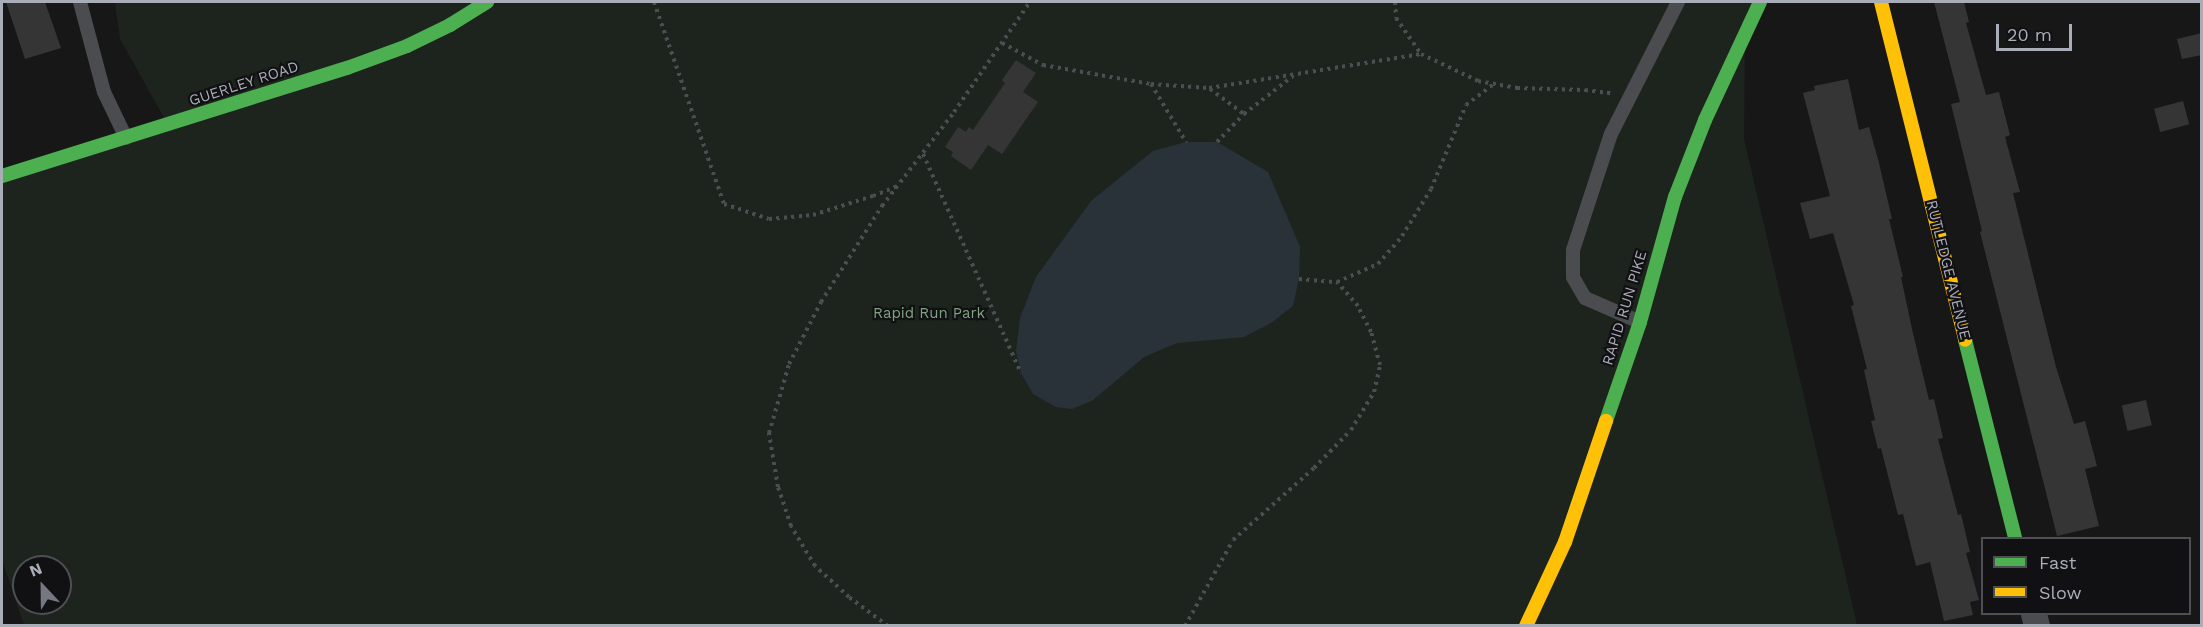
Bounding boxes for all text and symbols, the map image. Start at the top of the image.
scale bar [1999,12,2076,50]
text: 20 m [2007,24,2052,45]
street label: GUERLEY ROAD [187,58,301,110]
street label: RUTLEDGE AVENUE [1922,198,1974,342]
street label: RAPID RUN PIKE [1599,248,1651,368]
park label: Rapid Run Park [873,305,985,323]
legend [1981,537,2191,615]
text: Fast [2039,552,2076,573]
north arrow [12,555,72,615]
text: N [27,559,45,581]
text: Slow [2039,582,2082,603]

